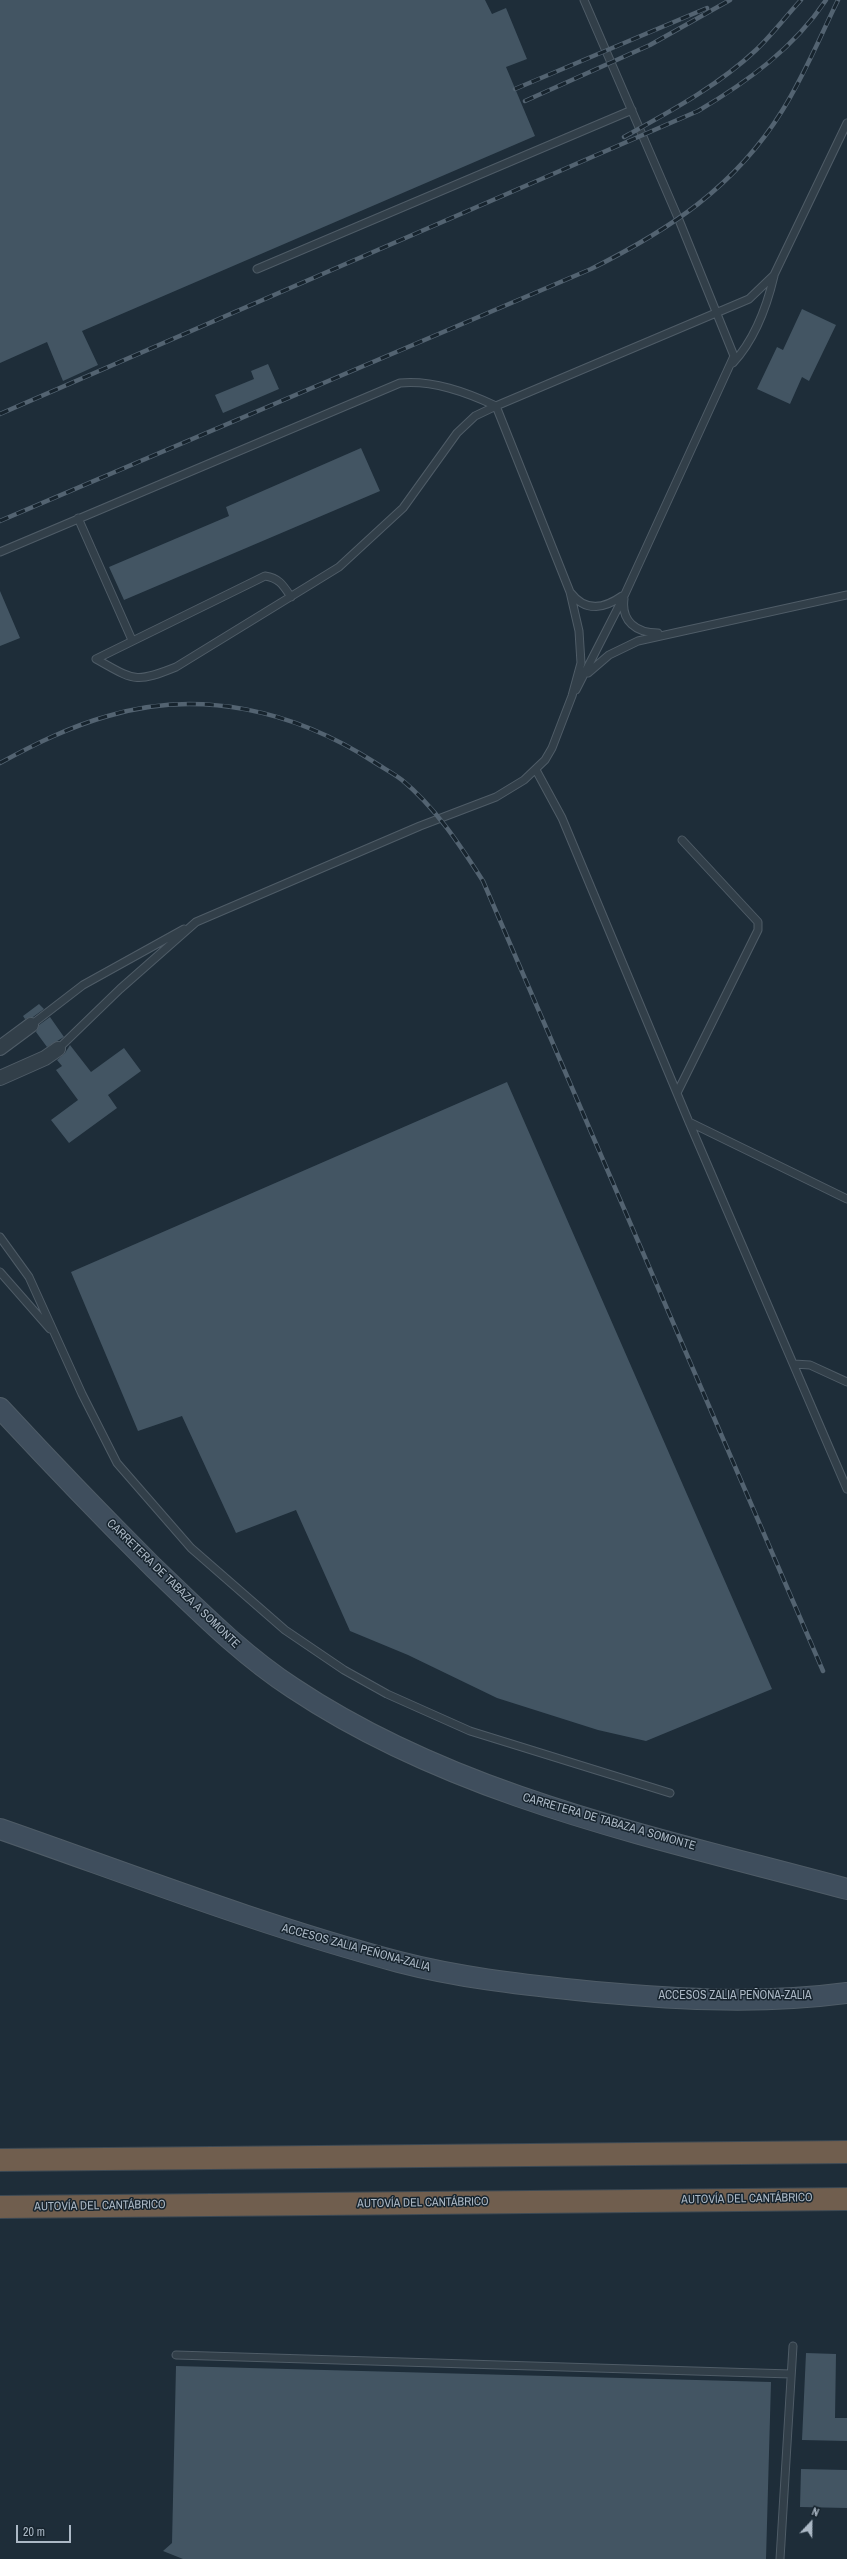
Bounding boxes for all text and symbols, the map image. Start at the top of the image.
street label: CARRETERA DE TABAZA A SOMONTE [104,1517,242,1651]
street label: CARRETERA DE TABAZA A SOMONTE [521,1790,697,1854]
street label: ACCESOS ZALIA PEÑONA-ZALIA [280,1921,432,1975]
street label: ACCESOS ZALIA PEÑONA-ZALIA [658,1989,812,2003]
street label: AUTOVÍA DEL CANTÁBRICO [681,2191,813,2207]
street label: AUTOVÍA DEL CANTÁBRICO [357,2195,489,2211]
street label: AUTOVÍA DEL CANTÁBRICO [34,2198,166,2214]
north arrow [791,2503,831,2543]
text: N [810,2504,821,2520]
scale bar [18,2517,73,2543]
text: 20 m [23,2524,45,2540]

